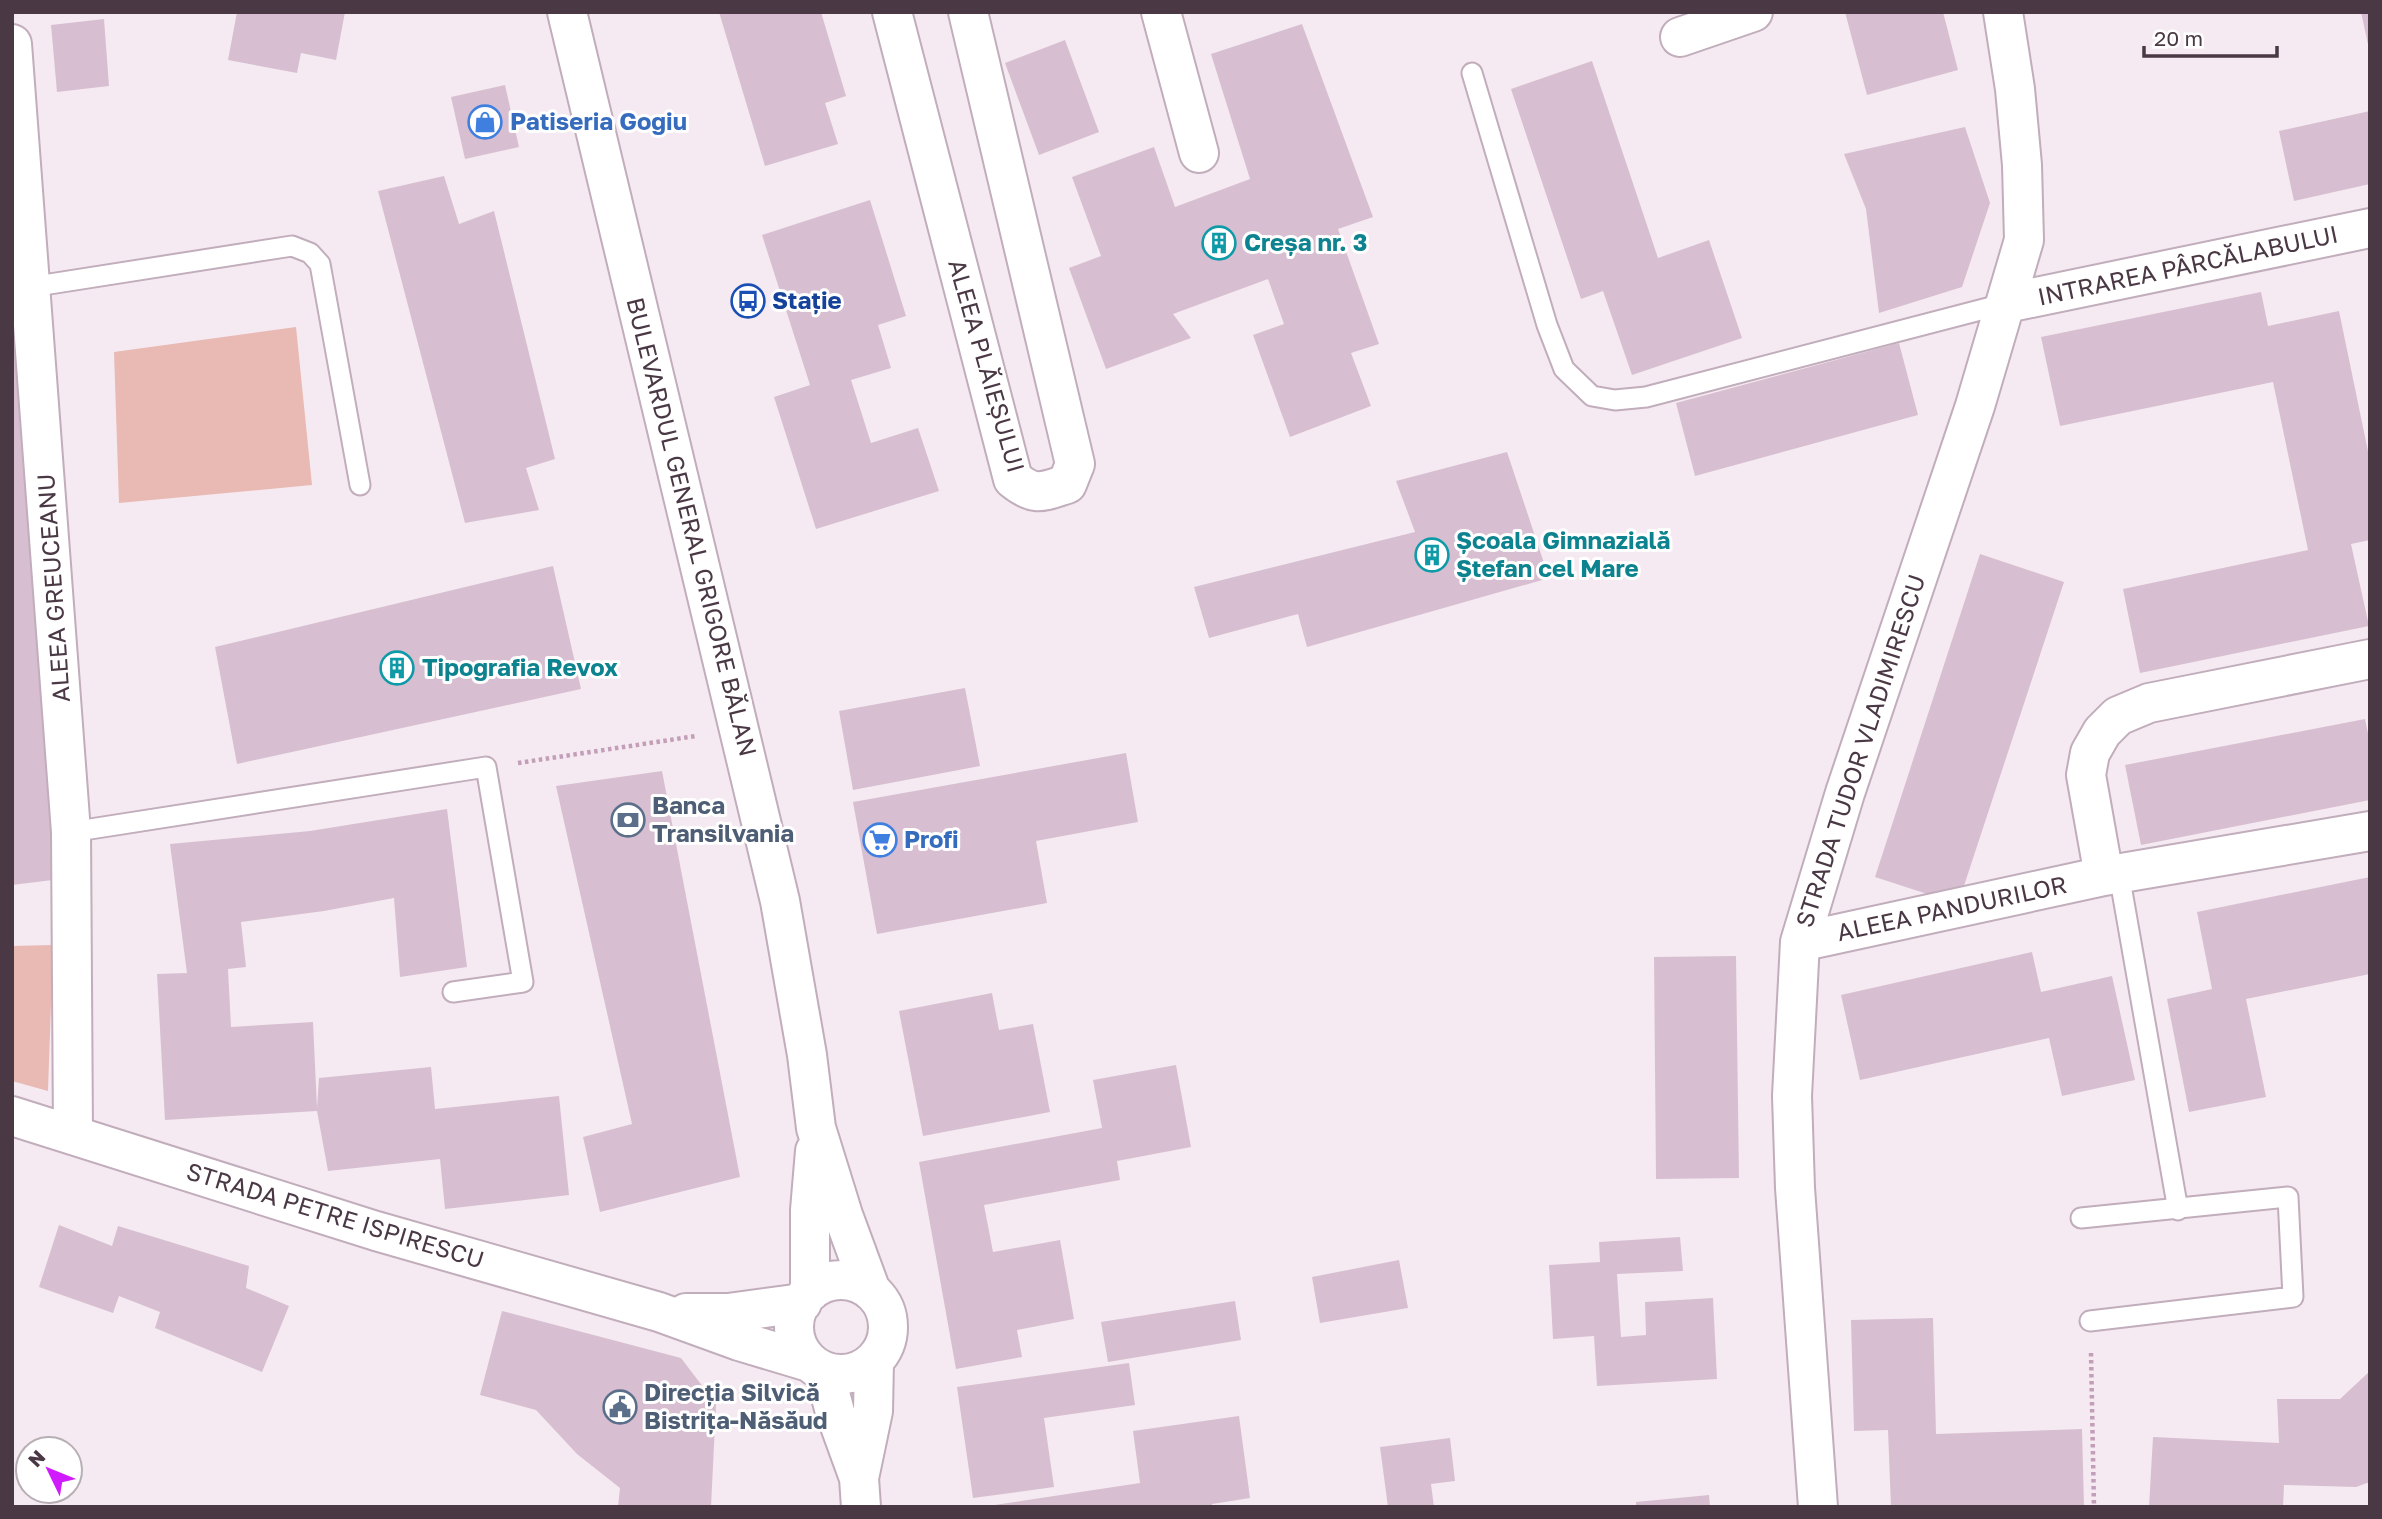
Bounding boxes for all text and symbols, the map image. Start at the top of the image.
scale bar [2144,14,2277,58]
text: 20 m [2154,25,2203,51]
shop icon: Patiseria Gogiu [466,103,504,141]
place label: Patiseria Gogiu [510,106,687,135]
street label: INTRAREA PÂRCĂLABULUI [2035,219,2341,311]
building icon: Creșa nr. 3 [1200,224,1238,262]
place label: Creșa nr. 3 [1244,227,1367,256]
street label: ALEEA PLĂIEȘULUI [942,256,1032,476]
bus stop icon: Stație [729,282,767,320]
place label: Stație [772,285,842,315]
street label: BULEVARDUL GENERAL GRIGORE BĂLAN [621,294,764,759]
street label: ALEEA GREUCEANU [30,473,75,704]
place label: Școala Gimnazială Ștefan cel Mare [1456,525,1671,582]
building icon: Școala Gimnazială Ștefan cel Mare [1413,536,1451,574]
street label: STRADA TUDOR VLADIMIRESCU [1789,570,1930,931]
building icon: Tipografia Revox [378,649,416,687]
place label: Tipografia Revox [422,652,618,681]
place label: Banca Transilvania [652,790,794,847]
bank icon: Banca Transilvania [609,801,647,839]
supermarket icon: Profi [861,821,899,859]
place label: Profi [904,824,959,853]
street label: ALEEA PANDURILOR [1834,869,2069,946]
street label: STRADA PETRE ISPIRESCU [183,1155,488,1274]
place label: Direcția Silvică Bistrița-Năsăud [644,1377,828,1435]
public building icon: Direcția Silvică Bistrița-Năsăud [601,1388,639,1426]
north arrow [14,1435,84,1505]
text: N [23,1445,50,1471]

